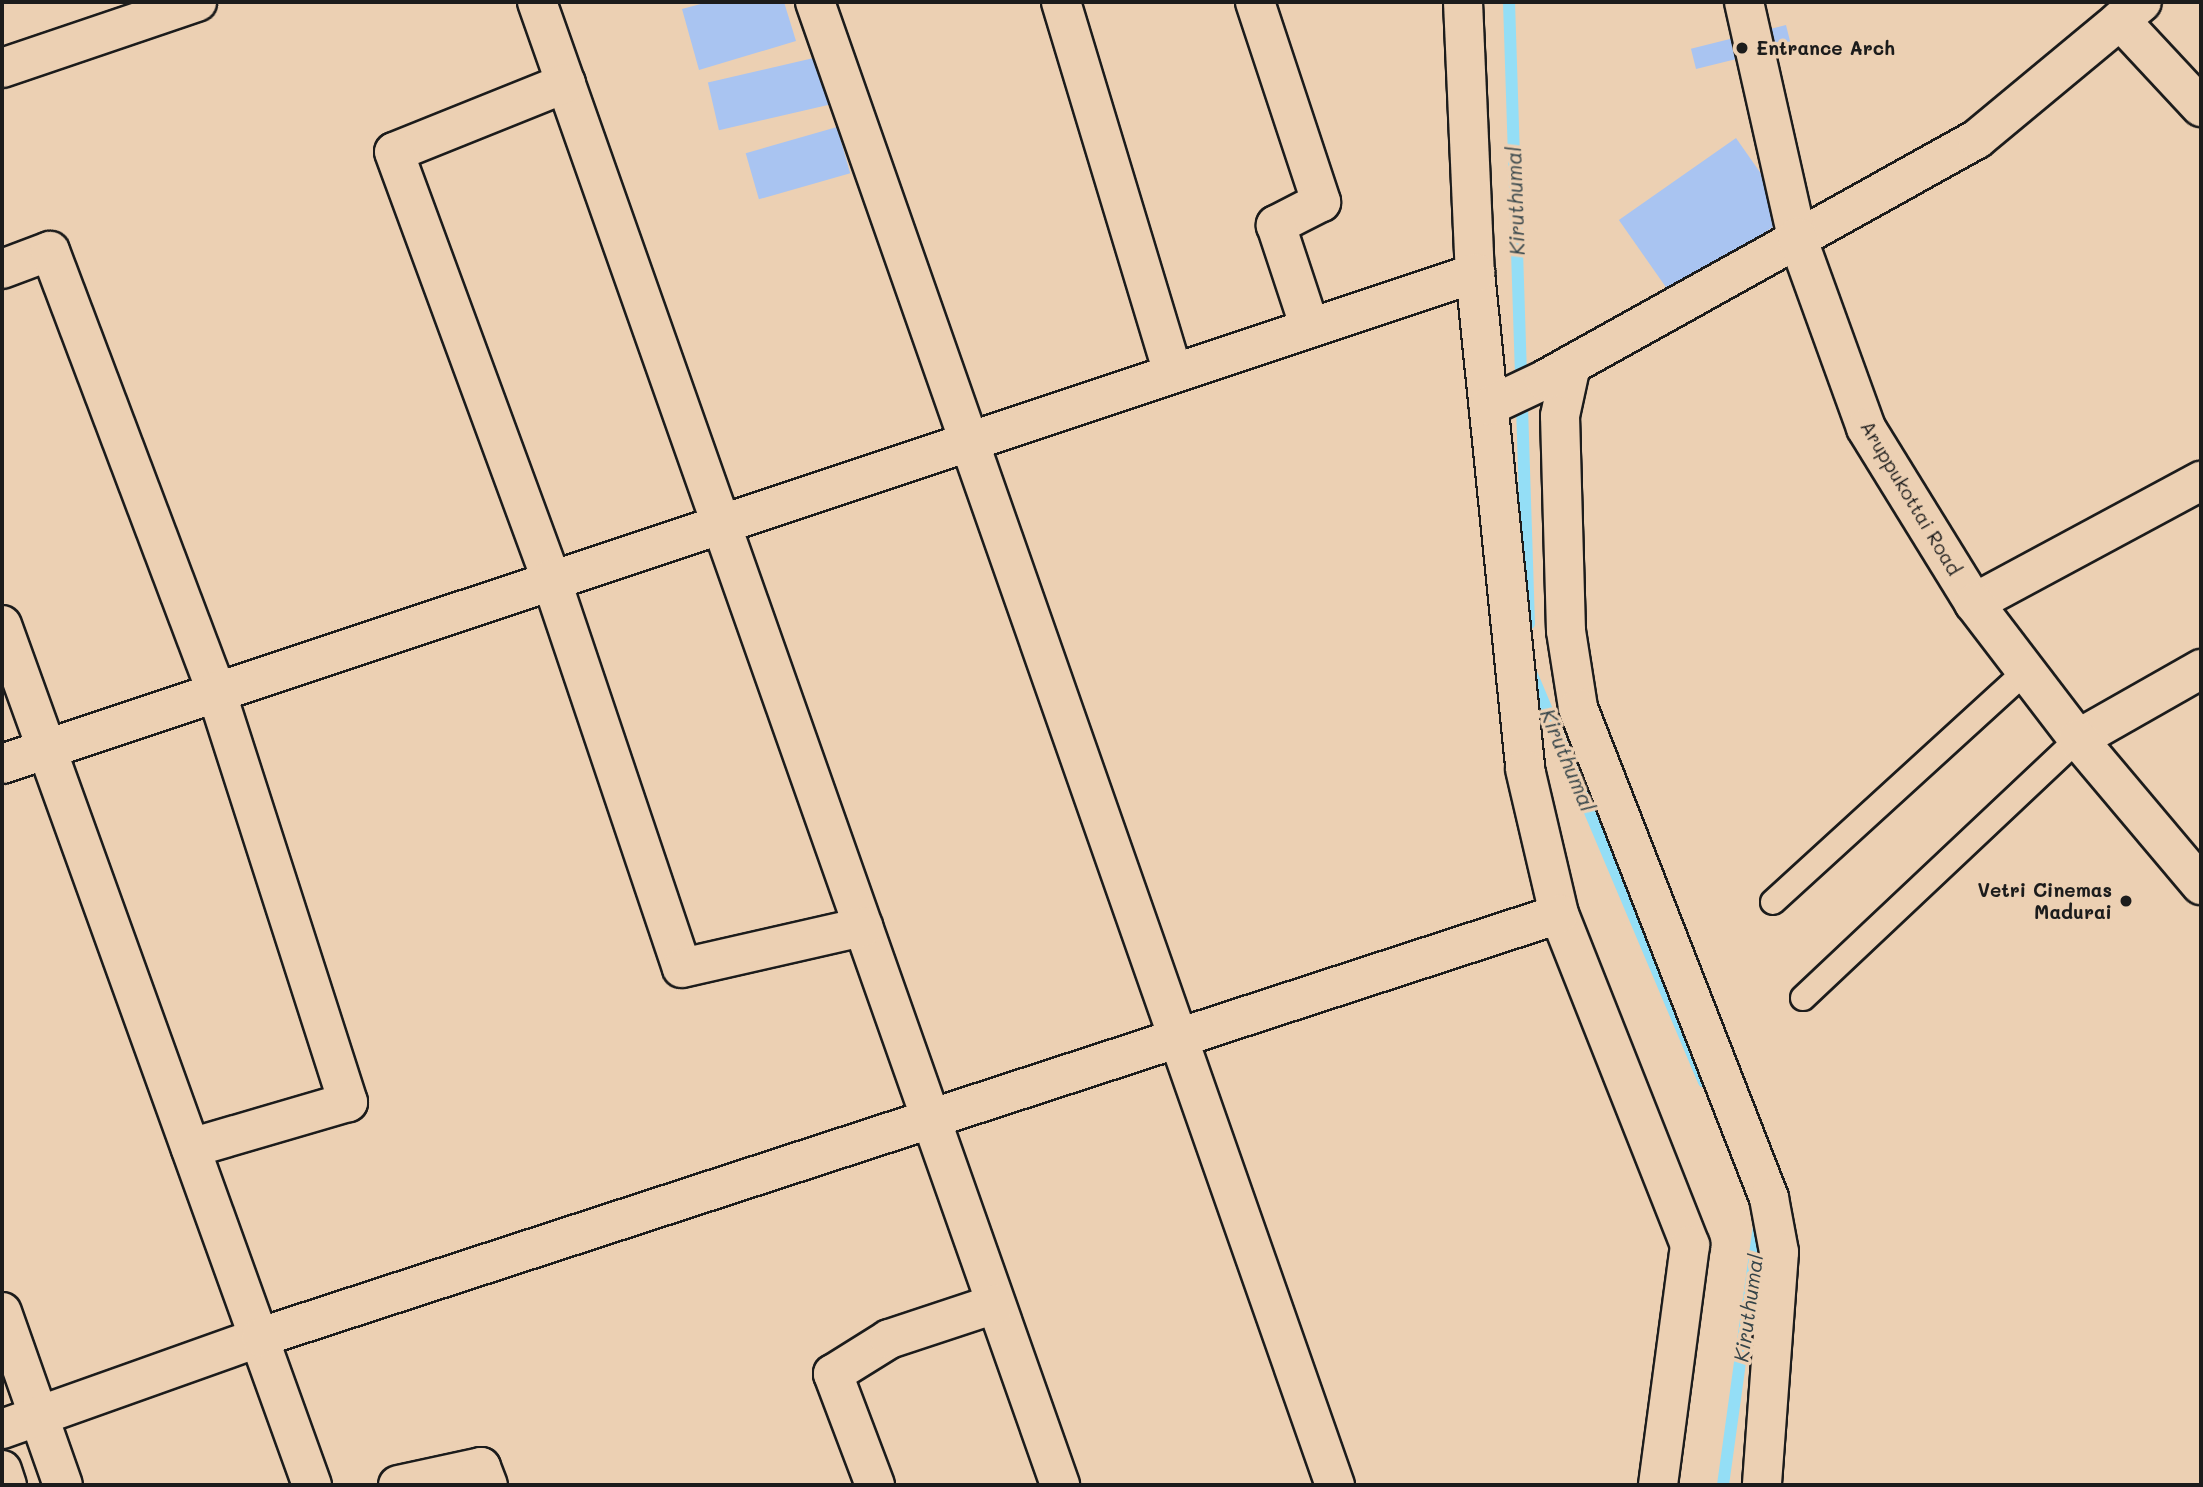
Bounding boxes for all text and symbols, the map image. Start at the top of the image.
place label: Entrance Arch [1756,37,1895,59]
marker: Entrance Arch [1734,40,1750,56]
water label: Kiruthumal [1501,146,1529,256]
street label: Aruppukottai Road [1856,417,1966,579]
water label: Kiruthumal [1535,705,1601,815]
place label: Vetri Cinemas Madurai [1977,879,2112,923]
marker: Vetri Cinemas Madurai [2118,893,2134,909]
water label: Kiruthumal [1728,1252,1768,1364]

